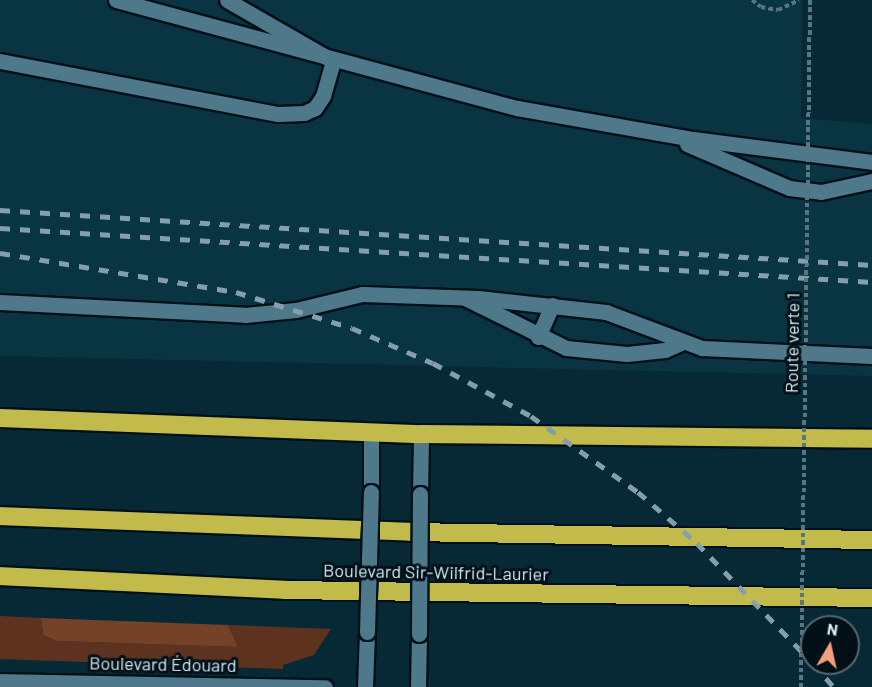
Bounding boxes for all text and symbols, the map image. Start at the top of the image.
street label: Route verte 1 [780,293,804,393]
street label: Boulevard Sir-Wilfrid-Laurier [323,559,549,585]
north arrow [800,615,860,675]
text: N [826,618,839,639]
street label: Boulevard Édouard [89,652,237,676]

